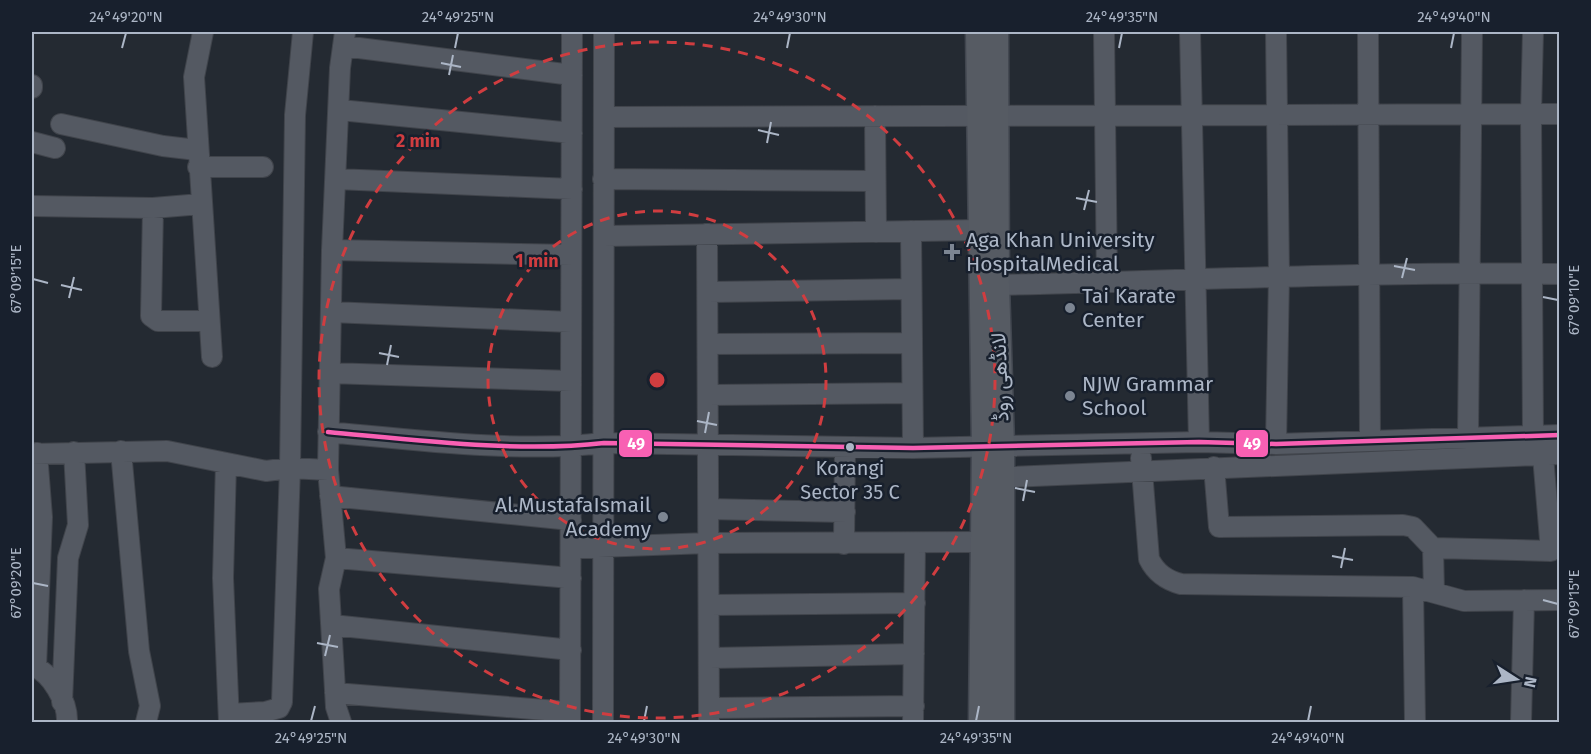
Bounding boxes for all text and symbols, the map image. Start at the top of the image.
text: 24°49'20"N [89,8,163,26]
text: 24°49'25"N [422,8,494,26]
text: 24°49'30"N [753,8,827,26]
text: 24°49'35"N [1086,8,1158,26]
text: 24°49'40"N [1417,8,1491,26]
text: 2 min [396,130,440,152]
place label: Aga Khan University HospitalMedical [966,227,1155,277]
marker: Aga Khan University HospitalMedical [943,243,961,261]
text: 67°09'15"E [7,244,25,314]
text: 1 min [515,250,559,272]
text: 67°09'10"E [1565,265,1583,335]
place label: Tai Karate Center [1082,283,1176,333]
marker: Tai Karate Center [1063,301,1077,315]
street label: لانڈھی روڈ [985,332,1015,422]
centre of rings [647,370,667,390]
place label: NJW Grammar School [1082,371,1213,421]
marker: NJW Grammar School [1063,389,1077,403]
line badge: 49 [618,429,653,458]
line badge: 49 [1235,429,1269,458]
text: 49 [627,434,645,453]
text: 49 [1243,434,1261,453]
marker: Korangi Sector 35 C [844,441,856,453]
place label: Korangi Sector 35 C [800,456,900,504]
place label: Al.MustafaIsmail Academy [495,492,652,542]
marker: Al.MustafaIsmail Academy [656,510,670,524]
text: 67°09'20"E [7,547,25,619]
text: 67°09'15"E [1565,569,1583,639]
north arrow [1486,649,1546,709]
text: N [1520,675,1541,689]
text: 24°49'25"N [275,729,347,747]
text: 24°49'30"N [607,729,681,747]
text: 24°49'35"N [940,729,1012,747]
text: 24°49'40"N [1271,729,1345,747]

